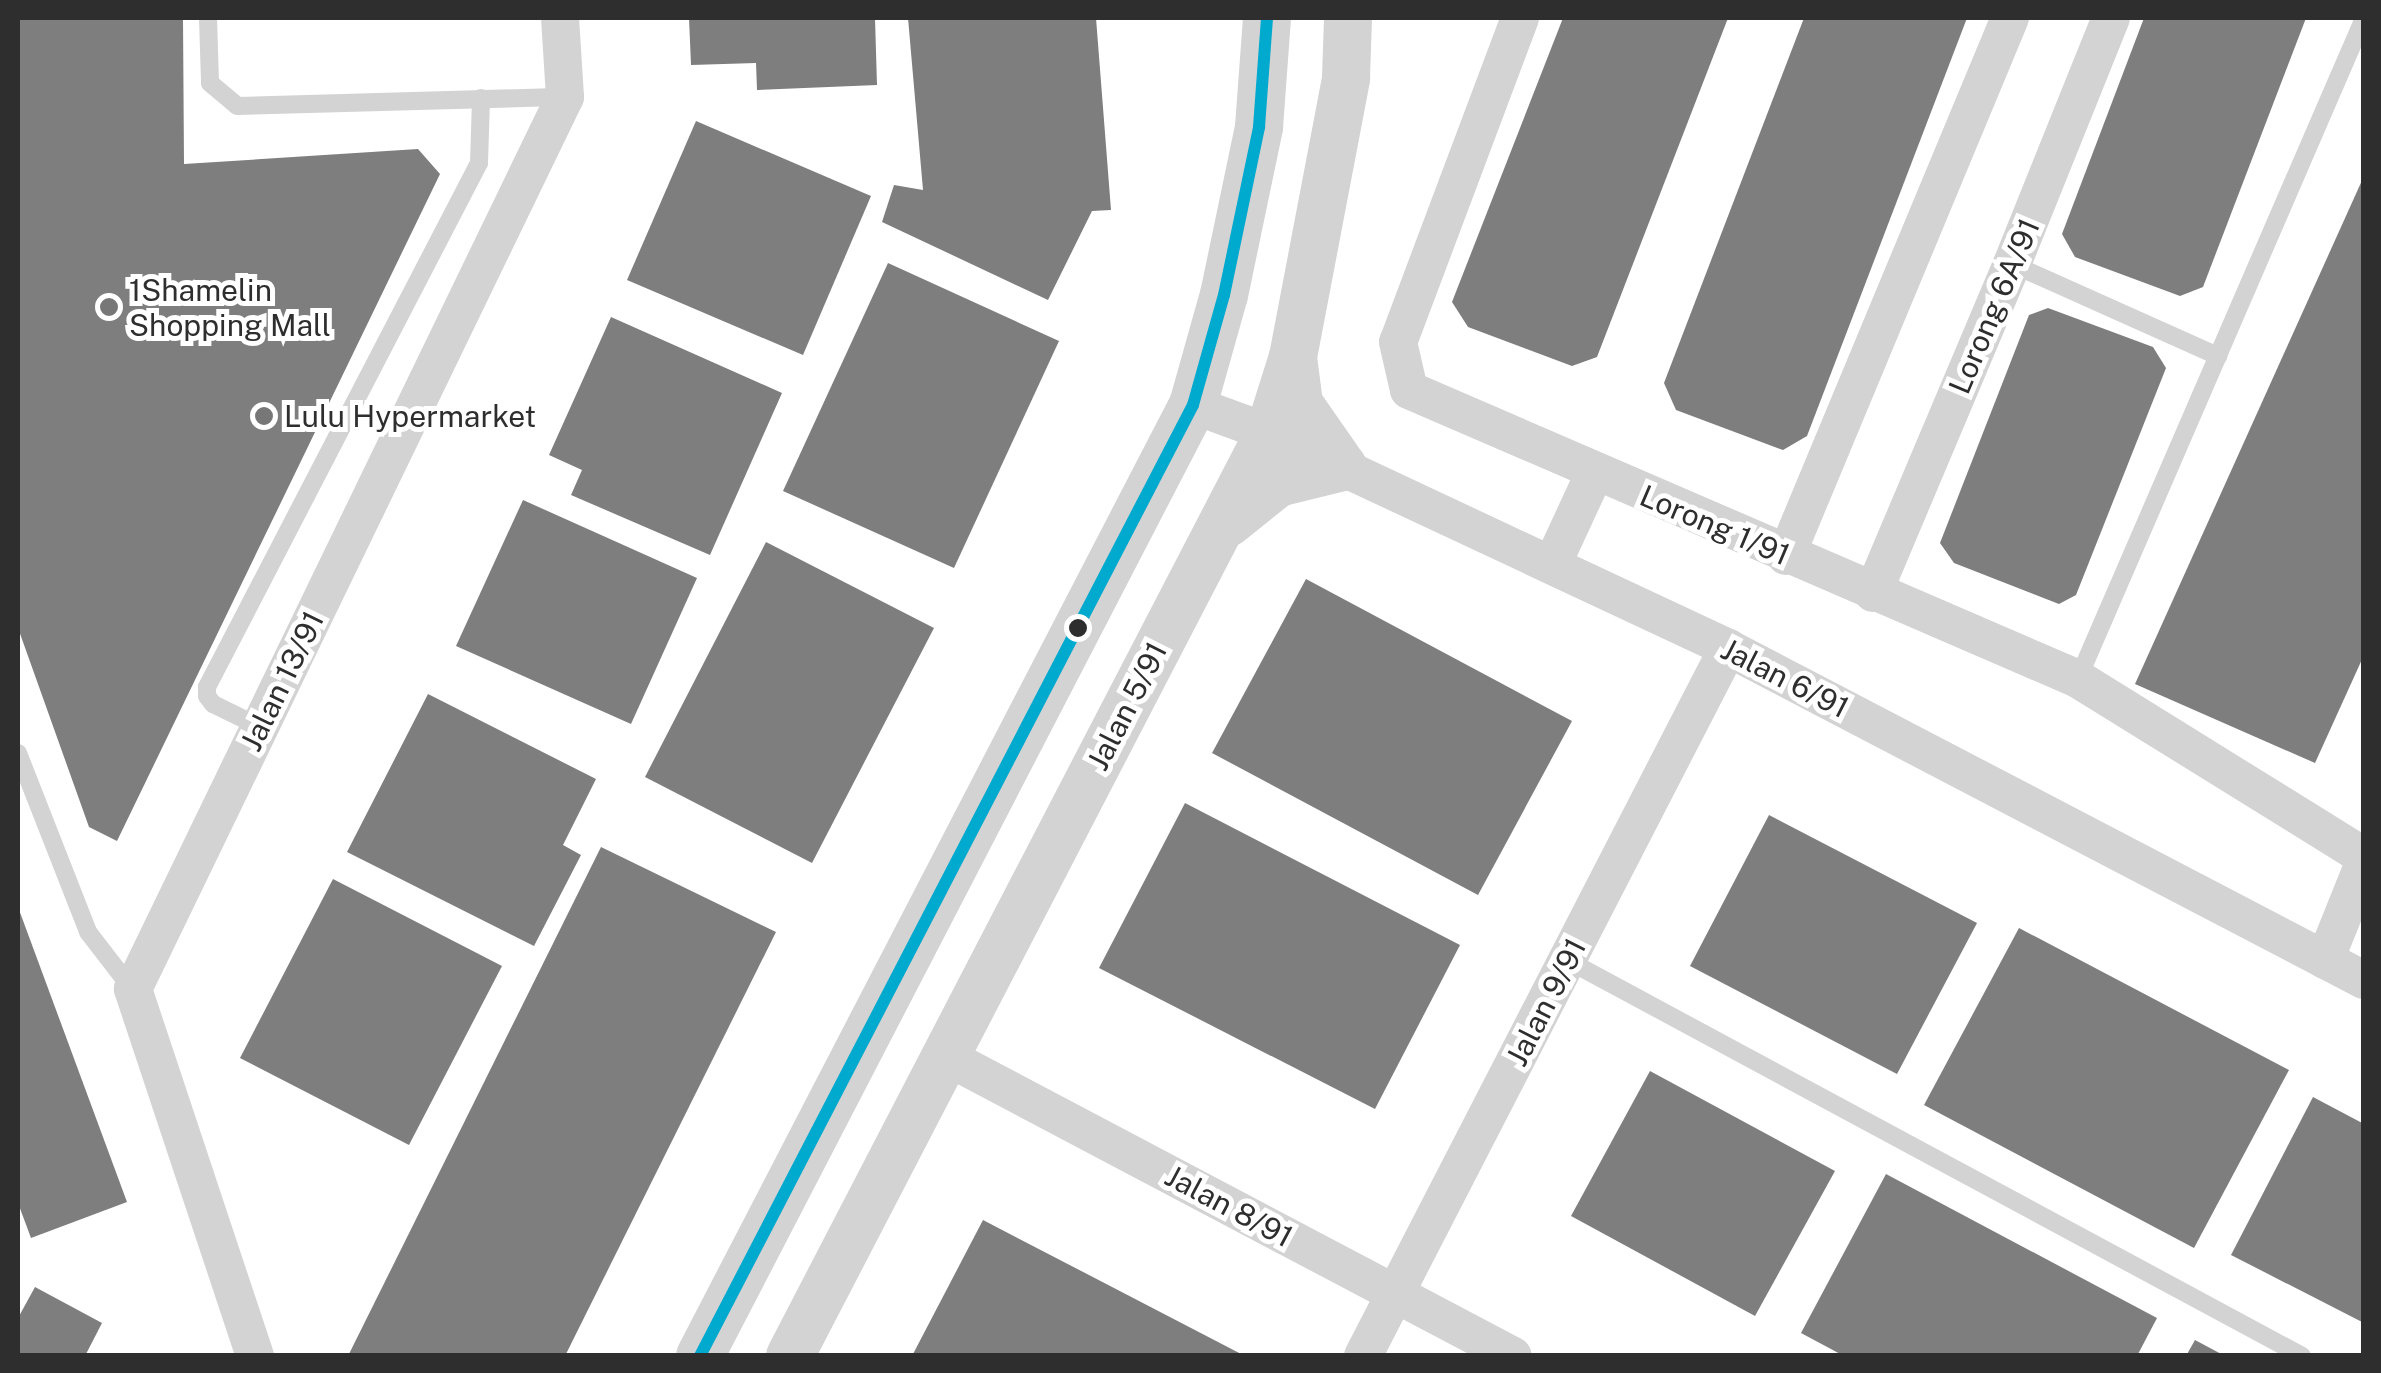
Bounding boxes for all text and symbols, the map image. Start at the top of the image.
street label: Lorong 6A/91 [1941,213,2047,399]
place label: 1Shamelin Shopping Mall [129,272,331,342]
marker: 1Shamelin Shopping Mall [98,296,120,318]
place label: Lulu Hypermarket [284,398,536,434]
marker: Lulu Hypermarket [253,405,275,427]
street label: Lorong 1/91 [1635,477,1795,573]
street label: Jalan 13/91 [233,605,331,757]
unlabelled marker [1068,618,1088,638]
street label: Jalan 6/91 [1715,631,1855,725]
street label: Jalan 5/91 [1079,636,1175,776]
street label: Jalan 9/91 [1499,932,1593,1072]
street label: Jalan 8/91 [1159,1157,1299,1255]

